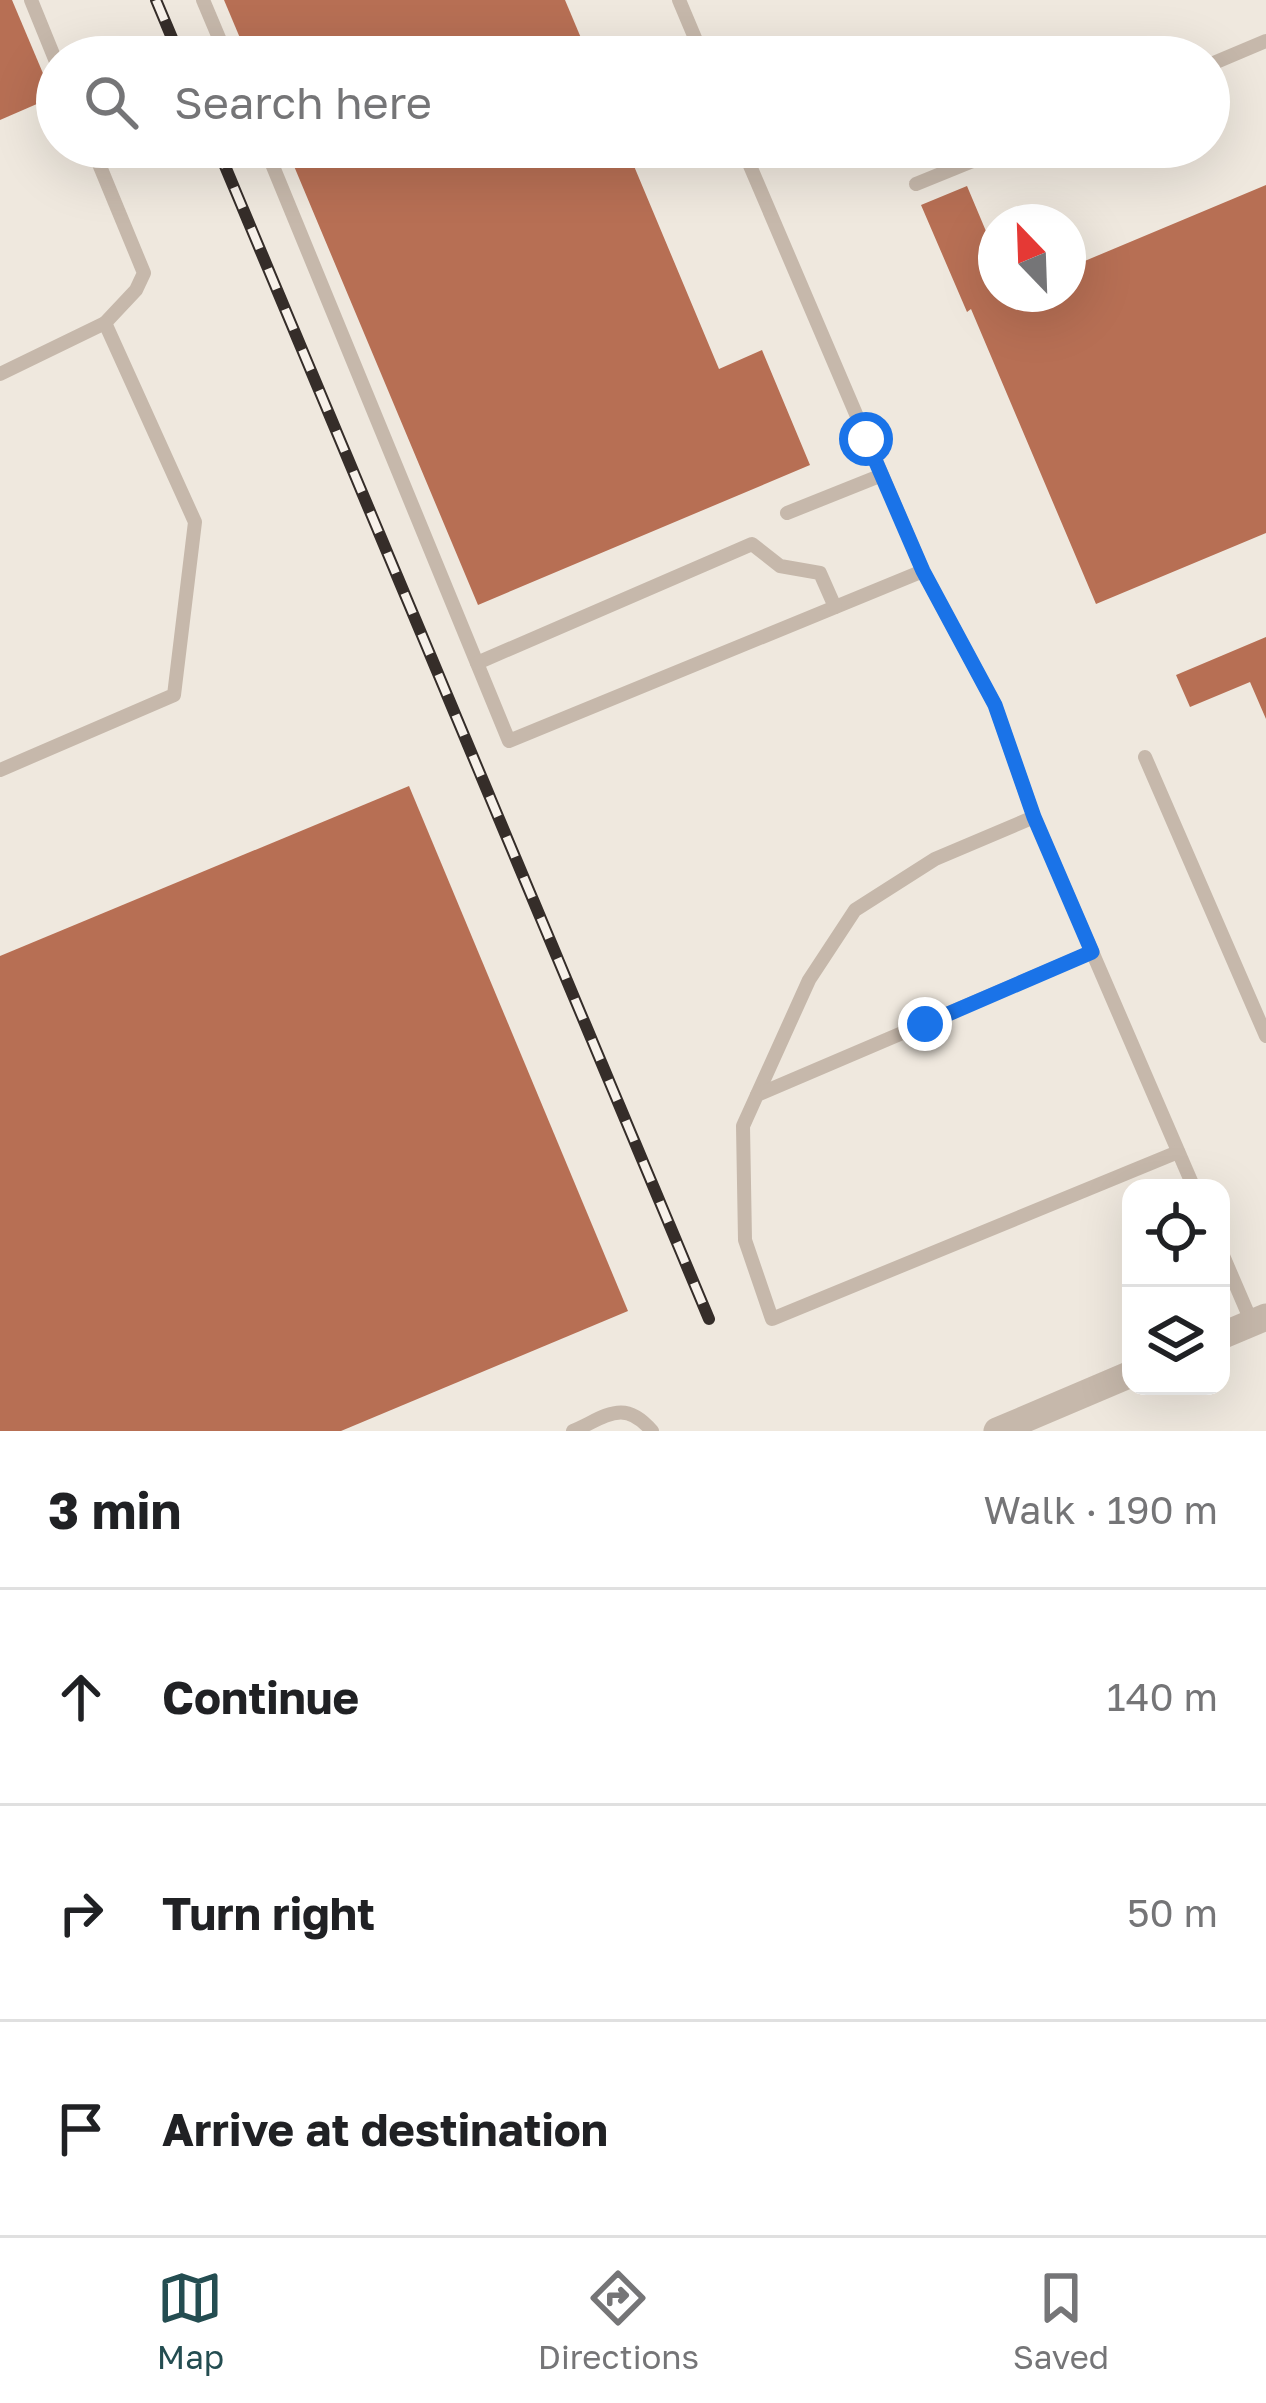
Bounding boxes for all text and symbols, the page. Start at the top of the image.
search box [36,36,1230,168]
icon: search [78,69,144,135]
text: Search here [174,75,432,129]
north arrow [978,204,1086,312]
route start [839,412,893,466]
route end [898,997,952,1051]
map controls [1122,1179,1230,1395]
button: locate [1122,1179,1230,1287]
button: layers [1122,1287,1230,1395]
text: 3 min [48,1479,181,1540]
text: Walk · 190 m [983,1486,1218,1533]
icon: ahead [48,1664,114,1730]
text: Continue [162,1670,359,1724]
text: 140 m [1107,1673,1218,1720]
icon: right [48,1880,114,1946]
text: Turn right [162,1886,375,1940]
text: 50 m [1127,1889,1218,1936]
icon: arrive [48,2096,114,2162]
text: Arrive at destination [162,2102,608,2156]
tab: Map [157,2265,224,2376]
tab: Directions [538,2265,699,2376]
tab: Saved [1013,2265,1109,2376]

